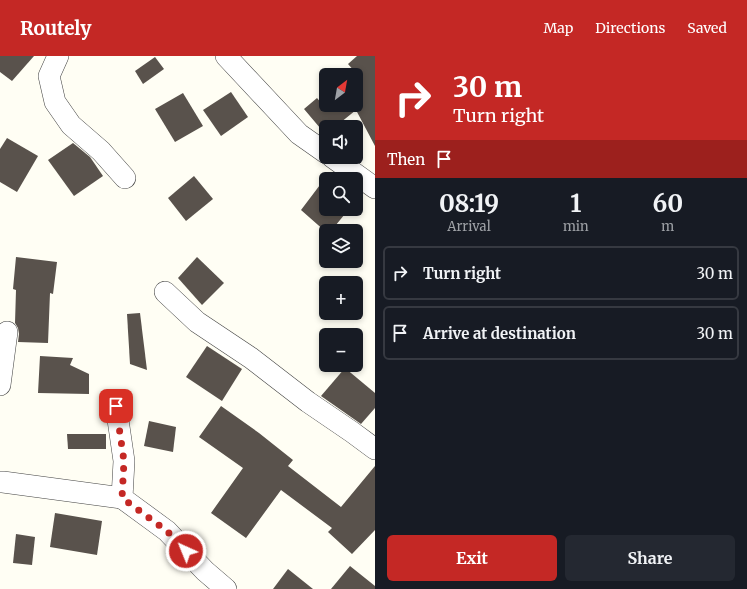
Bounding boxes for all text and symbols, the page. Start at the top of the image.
text: Routely [20,16,92,40]
text: Map [543,19,573,37]
text: Directions [595,19,665,37]
text: Saved [687,19,727,37]
north arrow [319,68,363,112]
map controls [319,68,363,372]
text: 30 m [453,69,522,105]
icon: right [387,72,439,124]
text: Turn right [453,104,544,127]
button: sound [319,120,363,164]
icon: arrive [433,148,455,170]
text: Then [387,150,425,169]
button: search [319,172,363,216]
text: 08:19 [439,188,499,219]
text: 1 [570,188,581,219]
text: 60 [653,188,683,219]
text: Arrival [447,218,491,235]
text: min [563,218,589,235]
text: m [661,218,674,235]
button: layers [319,224,363,268]
icon: right [389,262,411,284]
text: Turn right [423,264,501,283]
text: 30 m [696,264,733,283]
button: + [319,276,363,320]
icon: arrive [389,322,411,344]
text: Arrive at destination [423,324,576,343]
text: 30 m [696,324,733,343]
button: − [319,328,363,372]
pin [99,389,133,423]
icon: arrive [105,395,127,417]
position arrow [165,530,207,572]
button: Exit [387,535,557,581]
button: Share [565,535,735,581]

